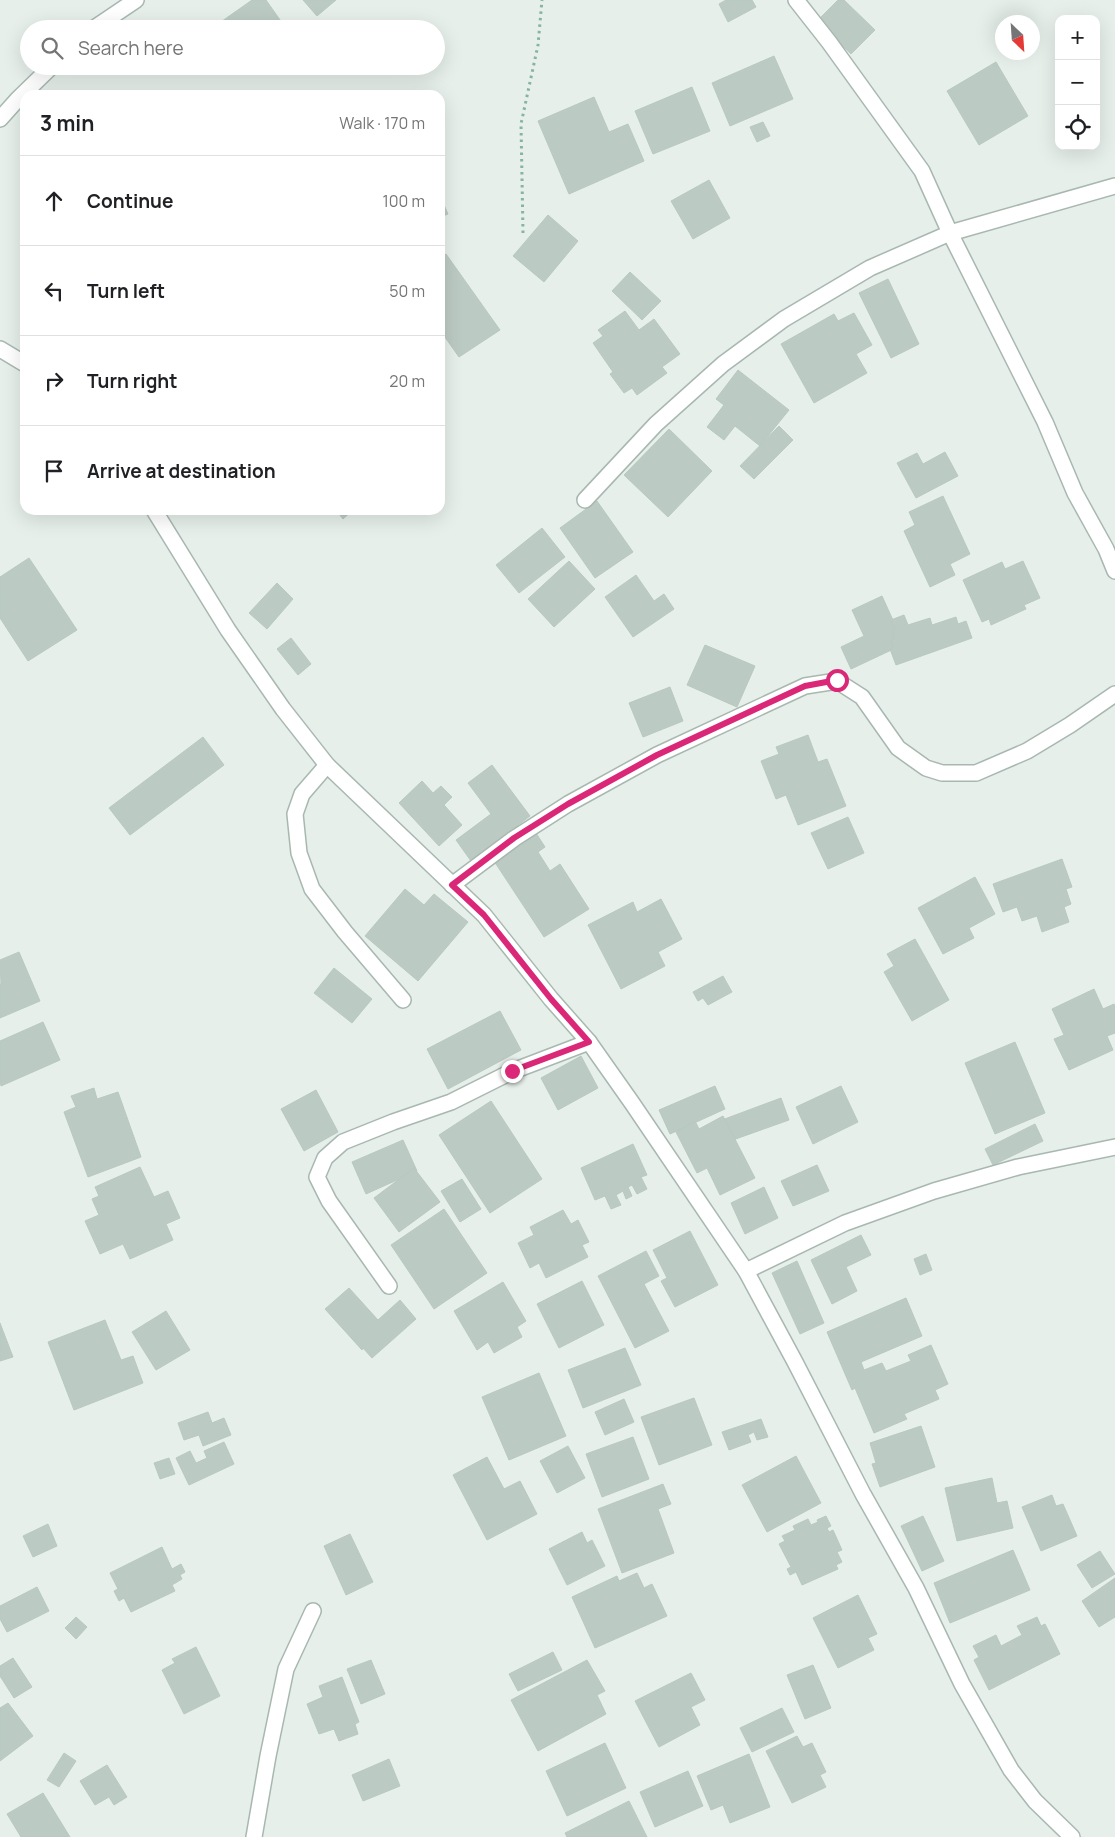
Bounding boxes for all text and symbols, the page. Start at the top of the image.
north arrow [995,15,1040,60]
map controls [1055,15,1100,150]
button: + [1055,15,1100,60]
search box [20,20,445,75]
icon: search [38,34,66,62]
text: Search here [78,35,184,61]
button: − [1055,60,1100,105]
button: locate [1055,105,1100,150]
text: 3 min [40,109,94,137]
text: Walk · 170 m [339,112,425,134]
icon: ahead [40,187,68,215]
text: Continue [87,188,173,214]
text: 100 m [382,190,425,212]
icon: left [40,277,68,305]
text: Turn left [87,278,165,304]
text: 50 m [389,280,425,302]
icon: right [40,367,68,395]
text: Turn right [87,368,177,394]
text: 20 m [389,370,425,392]
icon: arrive [40,457,68,485]
text: Arrive at destination [87,458,276,484]
route start [826,669,849,692]
route end [501,1060,524,1083]

